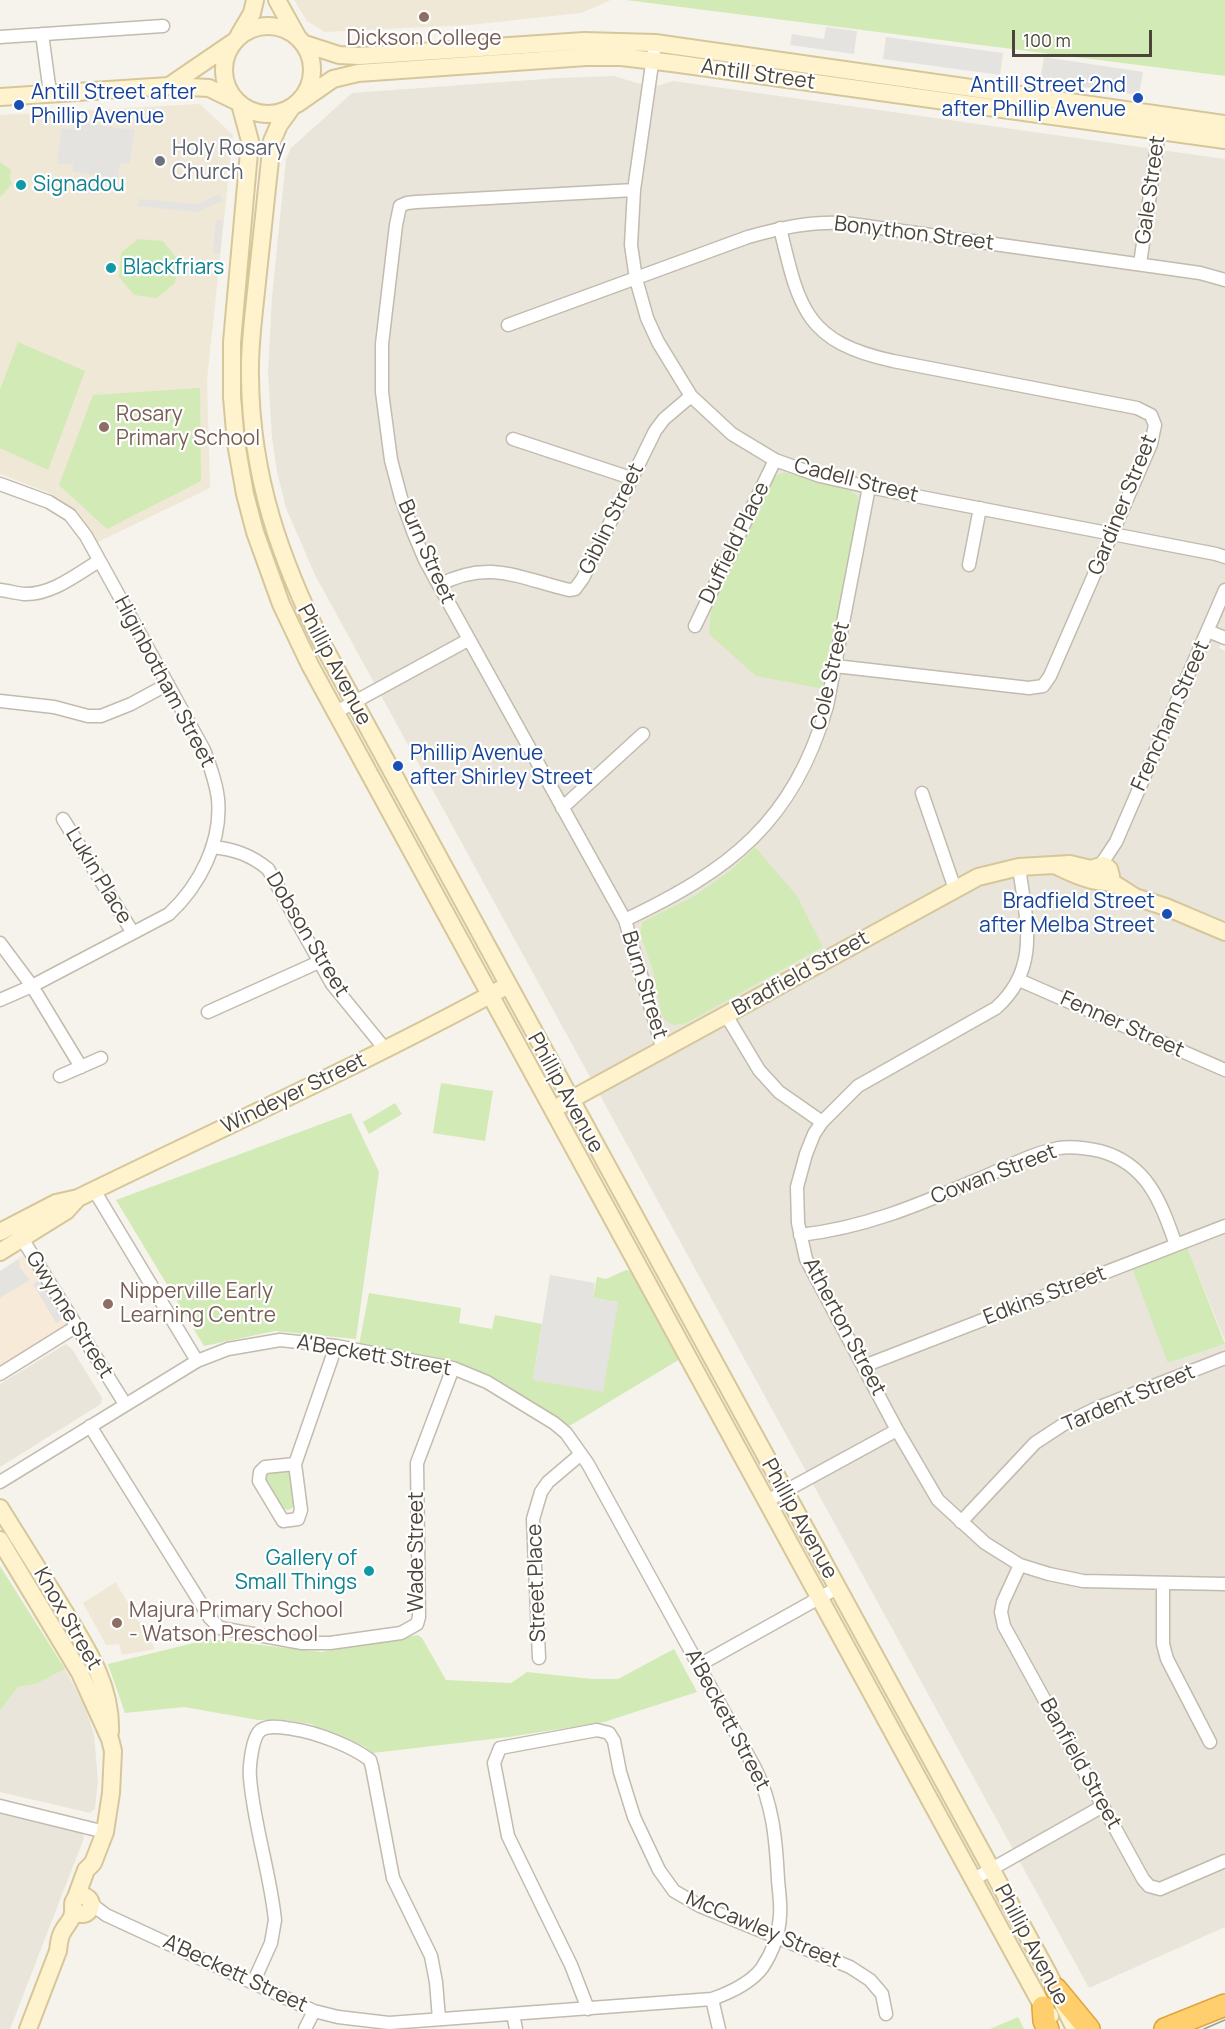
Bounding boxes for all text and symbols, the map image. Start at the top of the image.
marker: Dickson College [417,10,431,24]
scale bar [1015,18,1154,56]
place label: Dickson College [346,26,502,52]
text: 100 m [1023,28,1071,52]
street label: Antill Street [699,55,817,95]
place label: Antill Street 2nd after Phillip Avenue [942,73,1126,123]
place label: Antill Street after Phillip Avenue [31,80,197,130]
marker: Antill Street 2nd after Phillip Avenue [1131,91,1145,105]
marker: Antill Street after Phillip Avenue [12,98,26,112]
street label: Gale Street [1131,134,1171,246]
place label: Holy Rosary Church [172,136,286,186]
marker: Holy Rosary Church [153,154,167,168]
place label: Signadou [33,172,125,198]
marker: Signadou [14,178,28,192]
street label: Bonython Street [833,212,995,256]
place label: Blackfriars [123,255,224,281]
marker: Blackfriars [104,261,118,275]
place label: Rosary Primary School [116,402,260,452]
marker: Rosary Primary School [97,420,111,434]
street label: Gardiner Street [1083,431,1163,579]
street label: Cadell Street [791,453,921,509]
street label: Giblin Street [574,459,650,579]
street label: Duffield Place [695,478,775,608]
street label: Burn Street [392,496,460,608]
street label: Higinbotham Street [108,592,220,772]
street label: Phillip Avenue [292,600,376,730]
street label: Cole Street [806,619,856,733]
street label: Frencham Street [1127,637,1215,795]
place label: Phillip Avenue after Shirley Street [410,741,593,791]
marker: Phillip Avenue after Shirley Street [391,759,405,773]
street label: Lukin Place [59,823,137,929]
street label: Dobson Street [260,868,354,1002]
place label: Bradfield Street after Melba Street [979,889,1155,939]
marker: Bradfield Street after Melba Street [1160,907,1174,921]
street label: Bradfield Street [728,926,874,1022]
street label: Burn Street [616,928,672,1042]
street label: Fenner Street [1056,986,1188,1064]
street label: Phillip Avenue [522,1029,608,1157]
street label: Windeyer Street [218,1048,370,1140]
street label: Cowan Street [928,1139,1060,1211]
street label: Gwynne Street [20,1247,118,1383]
street label: Atherton Street [797,1254,891,1400]
street label: Edkins Street [980,1261,1110,1331]
place label: Nipperville Early Learning Centre [120,1279,276,1329]
marker: Nipperville Early Learning Centre [101,1297,115,1311]
street label: A'Beckett Street [295,1330,453,1382]
street label: Tardent Street [1059,1360,1199,1438]
street label: Phillip Avenue [756,1455,842,1583]
street label: Wade Street [404,1492,430,1612]
street label: Street Place [522,1523,552,1643]
place label: Gallery of Small Things [235,1546,357,1596]
street label: Knox Street [28,1563,106,1675]
marker: Gallery of Small Things [362,1564,376,1578]
place label: Majura Primary School - Watson Preschool [129,1598,343,1648]
marker: Majura Primary School - Watson Preschool [110,1616,124,1630]
street label: A'Beckett Street [679,1645,775,1795]
street label: Banfield Street [1034,1694,1126,1834]
street label: Phillip Avenue [989,1880,1073,2010]
street label: McCawley Street [682,1886,844,1974]
street label: A'Beckett Street [159,1930,311,2018]

